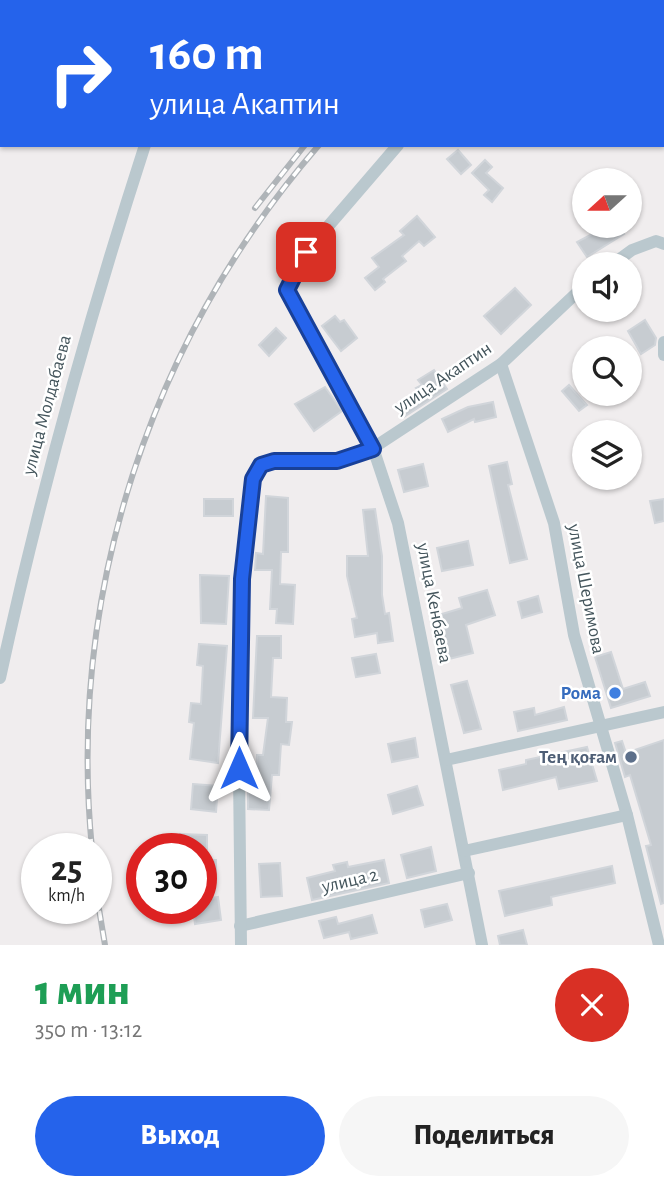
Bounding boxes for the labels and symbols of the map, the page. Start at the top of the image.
north arrow [572,168,642,238]
pin [276,222,336,282]
street label: улица Молдабаева [19,333,75,478]
street label: улица Акаптин [390,339,495,418]
street label: улица Шеримова [564,521,608,656]
street label: улица Кенбаева [413,540,455,665]
place label: Рома [561,684,601,703]
marker: Рома [607,685,623,701]
position arrow [202,731,276,805]
place label: Тең қоғам [539,748,617,767]
marker: Тең қоғам [623,749,639,765]
speed limit sign: 30 [126,833,217,924]
street label: улица 2 [319,865,380,897]

